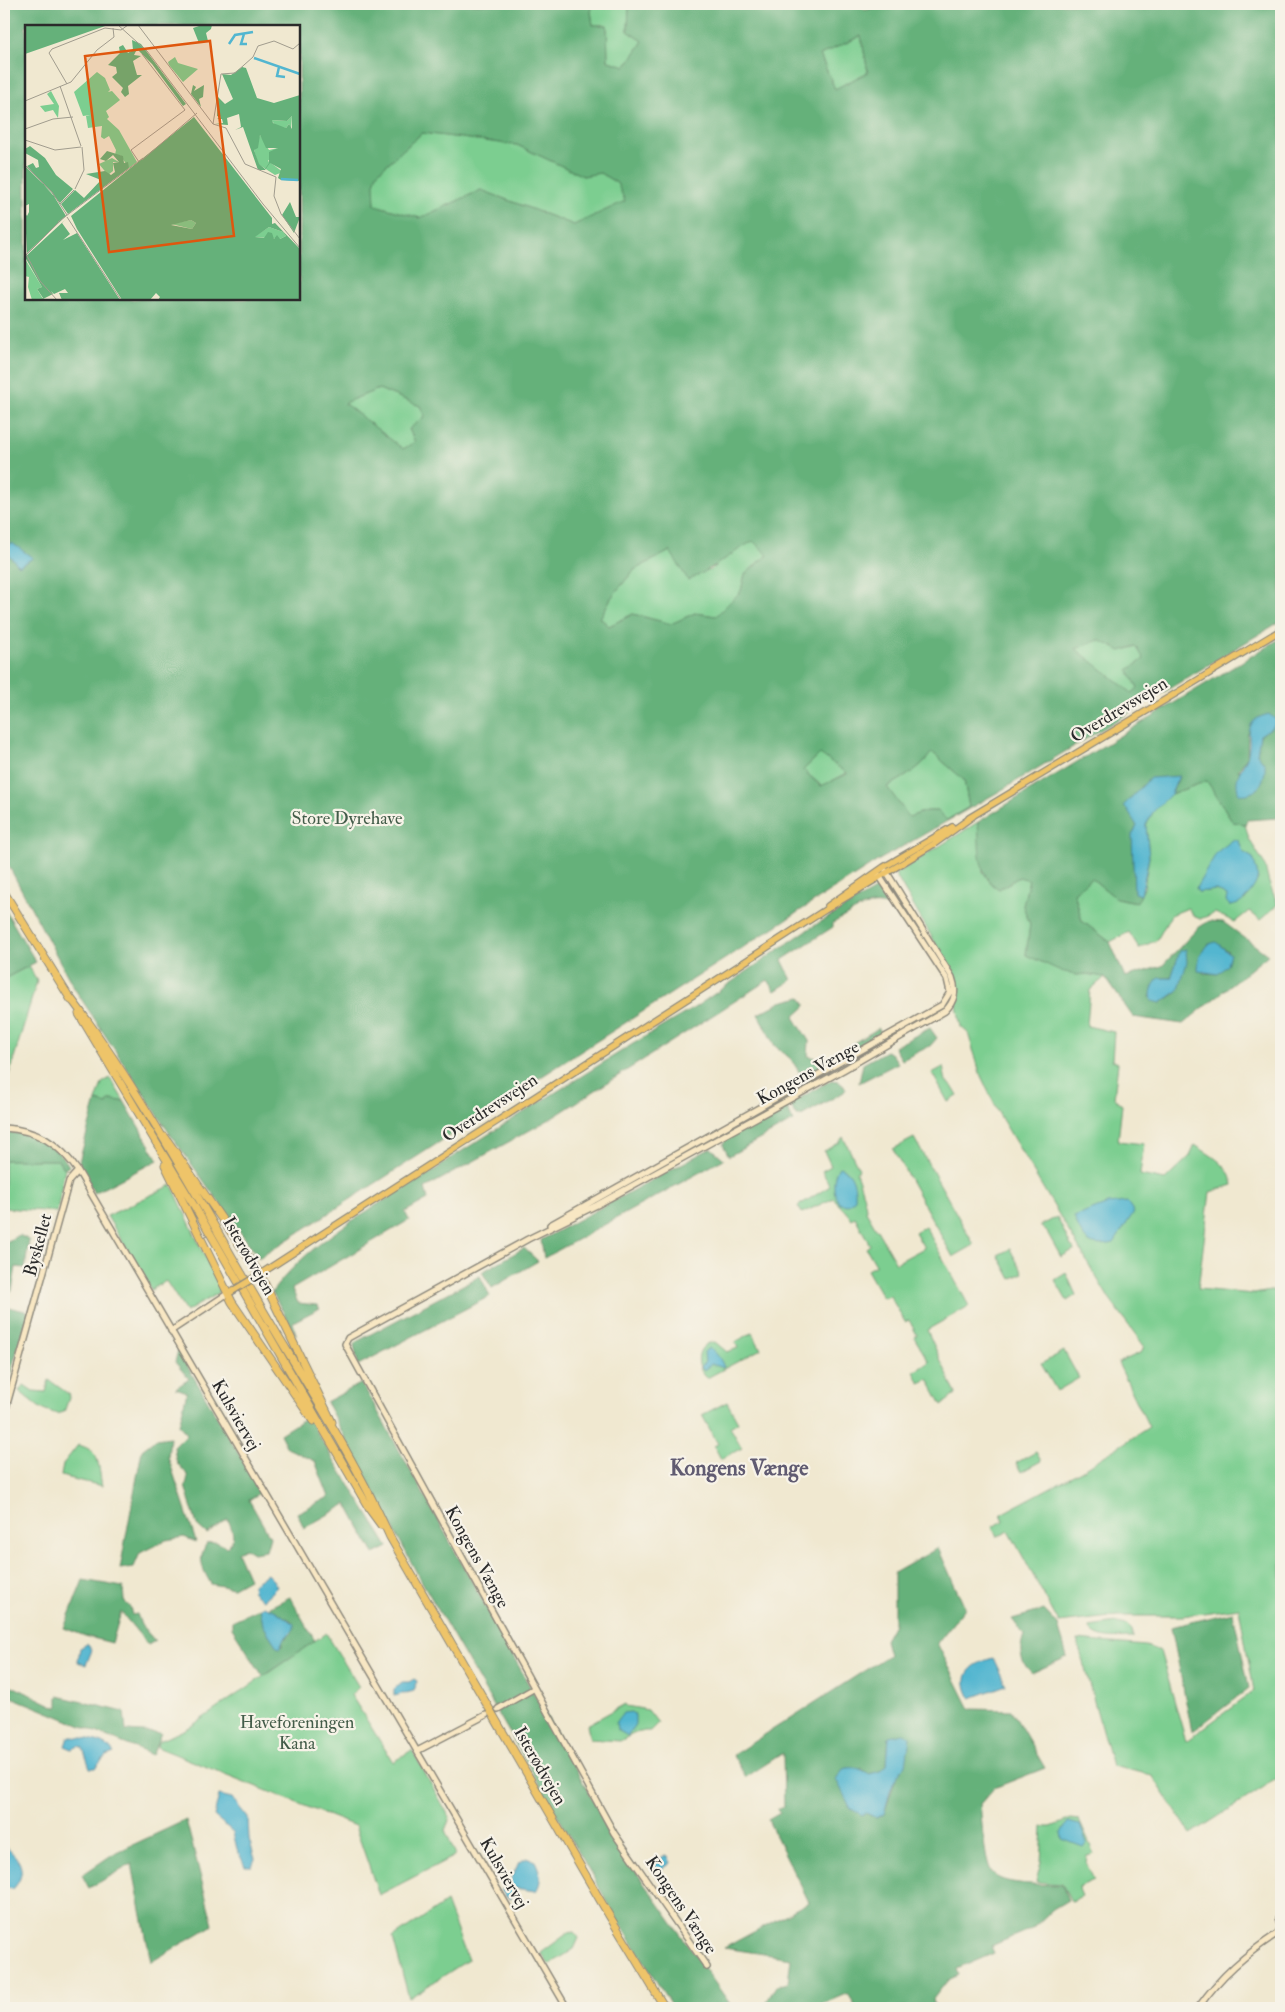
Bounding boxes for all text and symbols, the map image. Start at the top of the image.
inset map [25,25,300,300]
street label: Overdrevsvejen [1066,672,1172,748]
park label: Store Dyrehave [292,807,403,830]
street label: Kongens Vænge [753,1035,864,1111]
street label: Overdrevsvejen [438,1069,542,1147]
street label: Byskellet [19,1211,57,1279]
street label: Isterødvejen [217,1213,281,1299]
street label: Kulsviervej [206,1375,266,1455]
district label: Kongens Vænge [670,1454,809,1483]
street label: Kongens Vænge [439,1502,515,1613]
park label: Haveforeningen Kana [240,1711,354,1755]
street label: Isterødvejen [508,1723,572,1809]
street label: Kulsviervej [474,1833,534,1913]
street label: Kongens Vænge [640,1852,723,1959]

